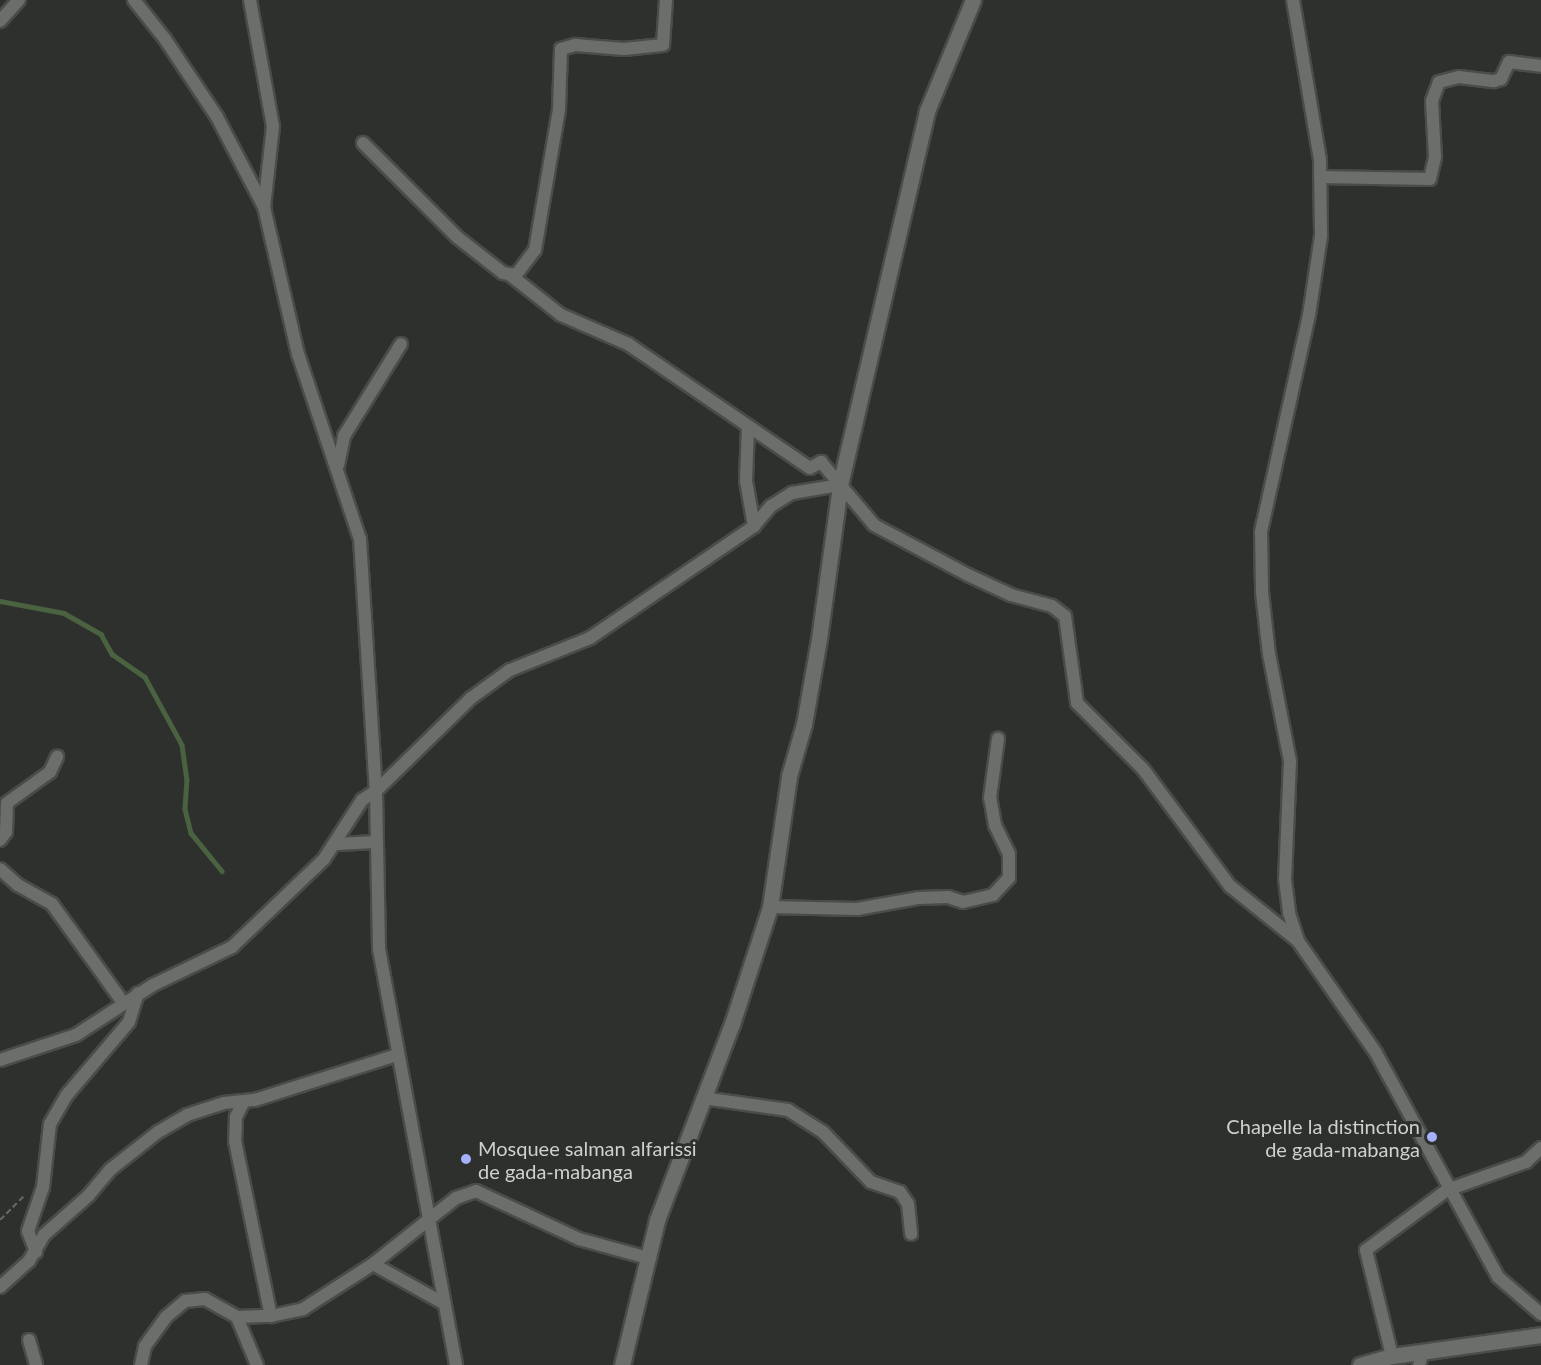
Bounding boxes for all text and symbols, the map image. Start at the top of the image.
place label: Chapelle la distinction de gada-mabanga [1226,1114,1420,1161]
marker: Chapelle la distinction de gada-mabanga [1425,1130,1439,1144]
place label: Mosquee salman alfarissi de gada-mabanga [478,1136,697,1183]
marker: Mosquee salman alfarissi de gada-mabanga [459,1152,473,1166]

